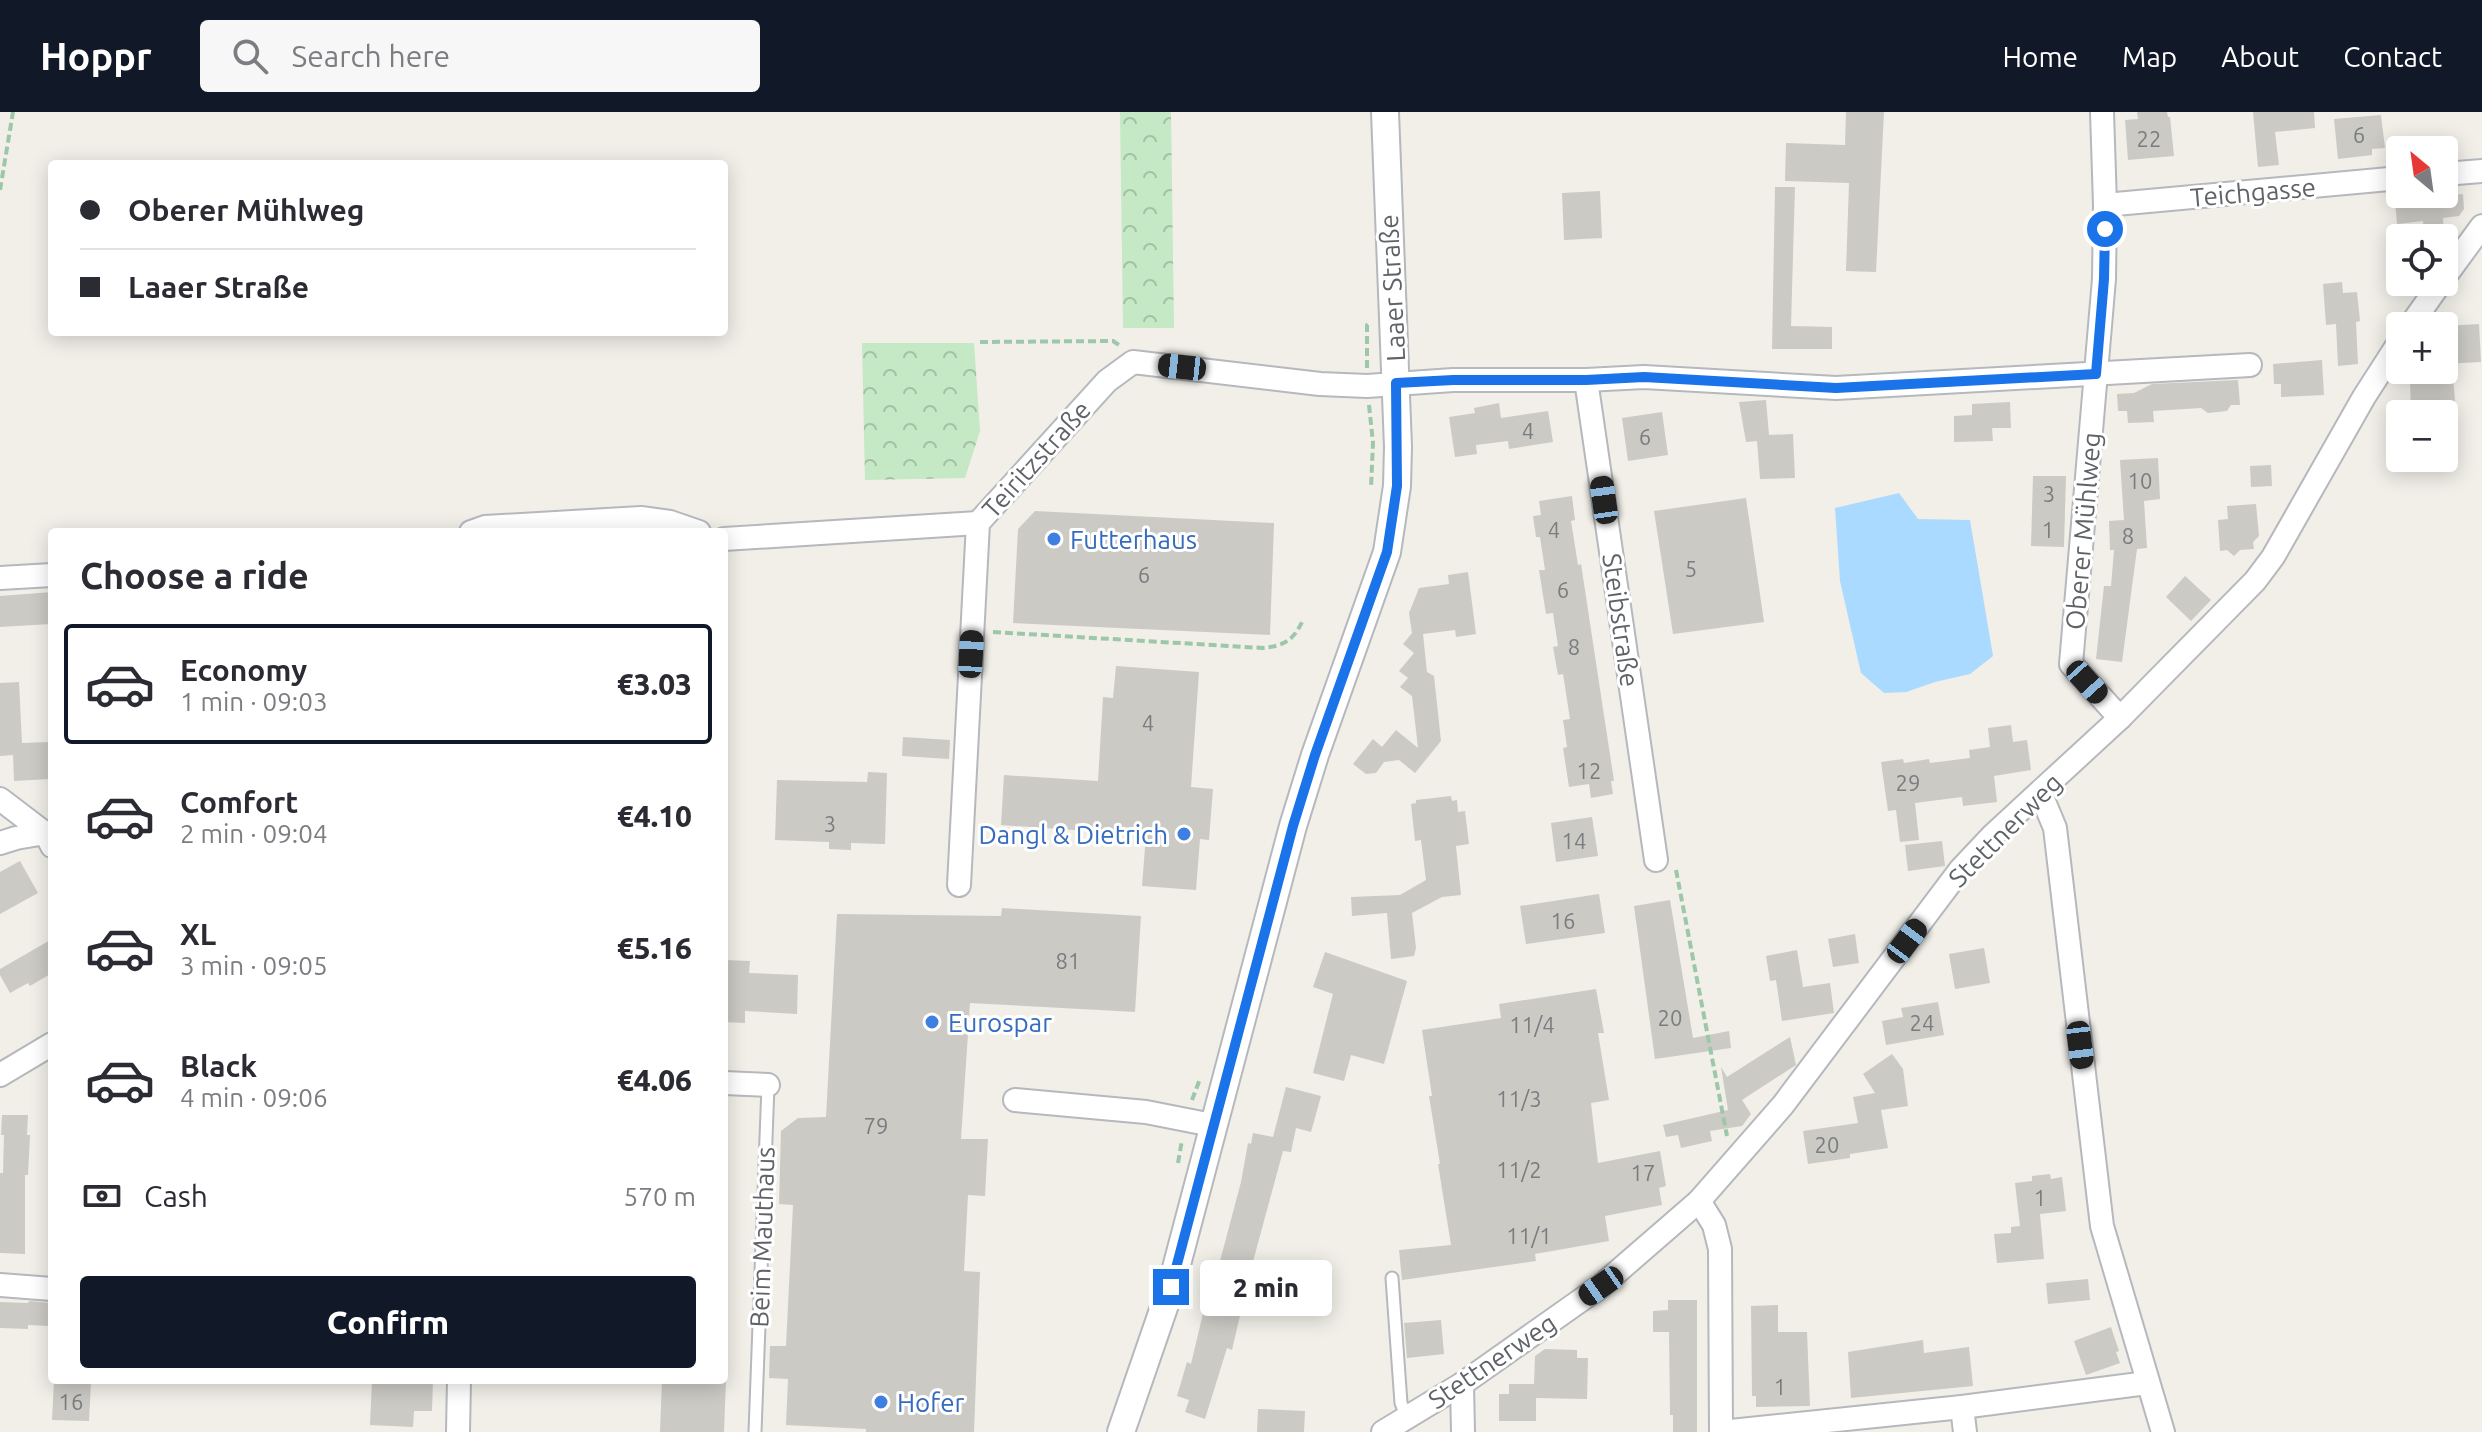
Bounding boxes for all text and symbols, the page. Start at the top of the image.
search box [200,20,760,92]
icon: search [228,34,272,78]
text: Hoppr [40,35,152,77]
text: Search here [292,39,450,73]
text: Home [2003,41,2078,72]
text: Map [2122,41,2177,72]
text: About [2221,41,2299,72]
text: Contact [2343,41,2442,72]
house number: 6 [2353,122,2365,147]
house number: 22 [2137,126,2161,151]
north arrow [2386,136,2458,208]
map controls [2386,136,2458,472]
street label: Teichgasse [2189,172,2317,212]
text: Oberer Mühlweg [128,193,364,227]
route start [2087,211,2123,247]
street label: Laaer Straße [1374,214,1410,362]
button: locate [2386,224,2458,296]
text: Laaer Straße [128,270,309,304]
button: + [2386,312,2458,384]
car [1157,353,1207,381]
street label: Teiritzstraße [976,395,1096,523]
button: − [2386,400,2458,472]
house number: 4 [1522,418,1534,443]
house number: 6 [1639,424,1651,449]
street label: Oberer Mühlweg [2060,431,2106,631]
house number: 10 [2128,468,2152,493]
car [1589,475,1619,525]
house number: 3 [2043,481,2055,506]
house number: 4 [1548,517,1560,542]
house number: 1 [2042,517,2054,542]
house number: 8 [2122,523,2134,548]
place label: Futterhaus [1070,525,1197,554]
marker: Futterhaus [1045,530,1063,548]
street label: Steibstraße [1597,551,1645,689]
text: Choose a ride [80,555,309,596]
house number: 5 [1685,556,1697,581]
house number: 6 [1138,562,1150,587]
house number: 6 [1557,577,1569,602]
car [958,629,984,679]
house number: 8 [1568,634,1580,659]
icon: car [84,648,156,720]
text: Economy [180,653,307,687]
car [2062,656,2112,708]
text: €3.03 [617,667,692,701]
text: 1 min · 09:03 [180,687,328,716]
house number: 4 [1142,710,1154,735]
house number: 12 [1577,758,1601,783]
street label: Stettnerweg [1943,768,2067,892]
house number: 29 [1896,770,1920,795]
icon: car [84,780,156,852]
text: Comfort [180,785,298,819]
text: €4.10 [617,799,692,833]
house number: 3 [824,811,836,836]
text: 2 min · 09:04 [180,819,328,848]
place label: Dangl & Dietrich [978,820,1168,849]
marker: Dangl & Dietrich [1175,825,1193,843]
house number: 14 [1562,828,1586,853]
house number: 16 [1551,908,1575,933]
icon: car [84,912,156,984]
car [1883,915,1931,967]
text: XL [180,917,216,951]
text: €5.16 [617,931,692,965]
house number: 81 [1056,948,1080,973]
text: 3 min · 09:05 [180,951,328,980]
house number: 20 [1658,1005,1682,1030]
place label: Eurospar [948,1008,1052,1037]
house number: 24 [1910,1010,1934,1035]
house number: 11/4 [1509,1012,1555,1037]
marker: Eurospar [923,1013,941,1031]
car [2065,1020,2095,1070]
icon: car [84,1044,156,1116]
text: Black [180,1049,257,1083]
text: €4.06 [617,1063,692,1097]
text: 4 min · 09:06 [180,1083,328,1112]
house number: 11/3 [1496,1086,1542,1111]
house number: 79 [864,1113,888,1138]
house number: 20 [1815,1132,1839,1157]
street label: Beim Mauthaus [744,1146,780,1328]
house number: 11/2 [1496,1157,1542,1182]
house number: 17 [1631,1160,1655,1185]
icon: cash [80,1174,124,1218]
text: Cash [144,1179,208,1213]
text: 570 m [624,1182,696,1211]
house number: 1 [2034,1185,2046,1210]
house number: 11/1 [1506,1223,1552,1248]
callout: 2 min [1199,1259,1331,1315]
car [1574,1262,1628,1310]
route end [1153,1269,1189,1305]
text: 2 min [1233,1273,1299,1302]
button: Confirm [80,1276,696,1368]
street label: Stettnerweg [1423,1308,1561,1414]
house number: 1 [1774,1374,1786,1399]
place label: Hofer [897,1388,965,1417]
house number: 16 [59,1389,83,1414]
marker: Hofer [872,1393,890,1411]

